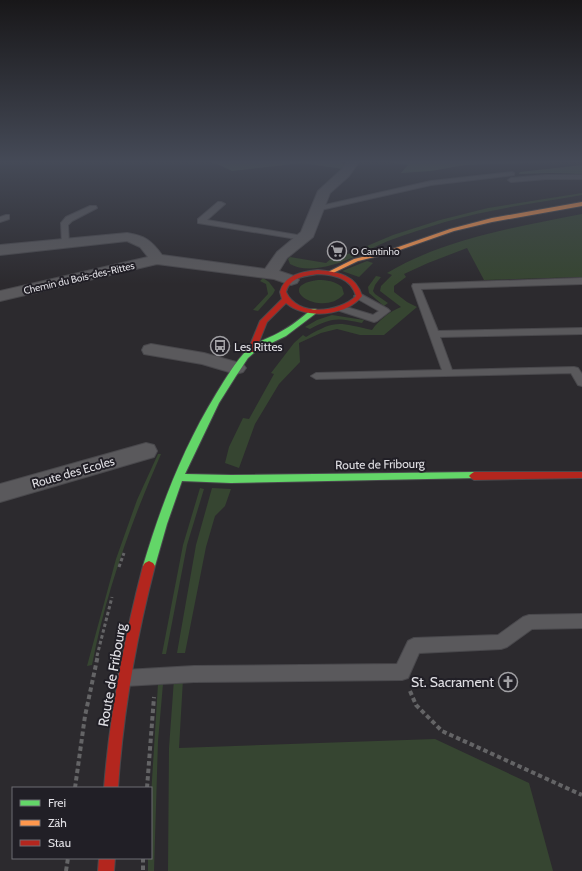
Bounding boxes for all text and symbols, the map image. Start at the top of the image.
supermarket icon: O Cantinho [326,240,348,262]
place label: O Cantinho [351,245,400,258]
street label: Chemin du Bois-des-Rittes [22,259,136,297]
bus stop icon: Les Rittes [209,335,231,357]
place label: Les Rittes [234,339,283,354]
street label: Route des Ecoles [30,453,116,491]
street label: Route de Fribourg [335,456,426,472]
street label: Route de Fribourg [94,621,130,728]
church icon: St. Sacrament [497,671,519,693]
place label: St. Sacrament [411,673,494,691]
legend [12,787,152,859]
text: Frei [48,795,66,810]
text: Zäh [48,815,67,830]
text: Stau [48,835,71,850]

